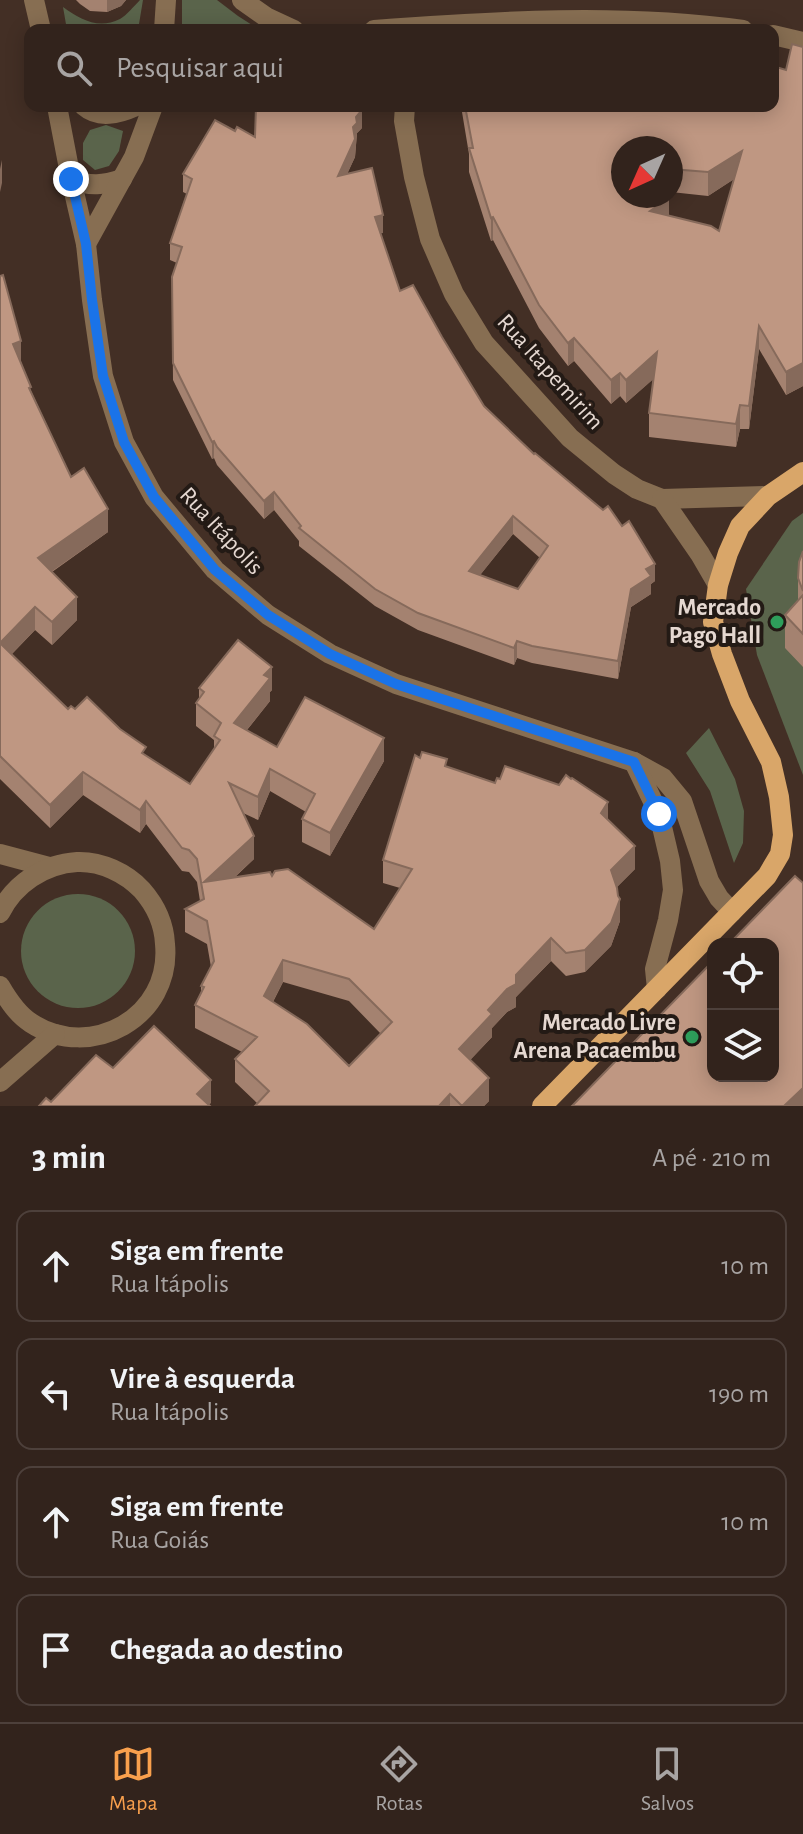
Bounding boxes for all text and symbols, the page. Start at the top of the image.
search box [24,24,779,112]
icon: search [52,46,96,90]
text: Pesquisar aqui [116,53,284,83]
north arrow [611,136,683,208]
route end [53,161,89,197]
street label: Rua Itapemirim [492,310,608,434]
street label: Rua Itápolis [175,483,267,579]
place label: Mercado Pago Hall [669,596,761,648]
marker: Mercado Pago Hall [768,613,786,631]
route start [641,796,677,832]
map controls [707,938,779,1082]
button: locate [707,938,779,1010]
button: layers [707,1010,779,1082]
place label: Mercado Livre Arena Pacaembu [514,1011,676,1063]
marker: Mercado Livre Arena Pacaembu [683,1028,701,1046]
text: 3 min [32,1141,106,1175]
text: A pé · 210 m [652,1145,771,1171]
text: Siga em frente [110,1236,284,1266]
icon: ahead [34,1244,78,1288]
text: 10 m [721,1253,769,1279]
text: Rua Itápolis [110,1271,229,1297]
text: Vire à esquerda [110,1364,295,1394]
icon: left [34,1372,78,1416]
text: 190 m [709,1381,769,1407]
text: Rua Itápolis [110,1399,229,1425]
text: Siga em frente [110,1492,284,1522]
icon: ahead [34,1500,78,1544]
text: 10 m [721,1509,769,1535]
text: Rua Goiás [110,1527,209,1553]
icon: arrive [34,1628,78,1672]
text: Chegada ao destino [110,1635,343,1665]
tab: Mapa [109,1742,158,1816]
tab: Rotas [375,1742,423,1816]
tab: Salvos [641,1742,694,1816]

